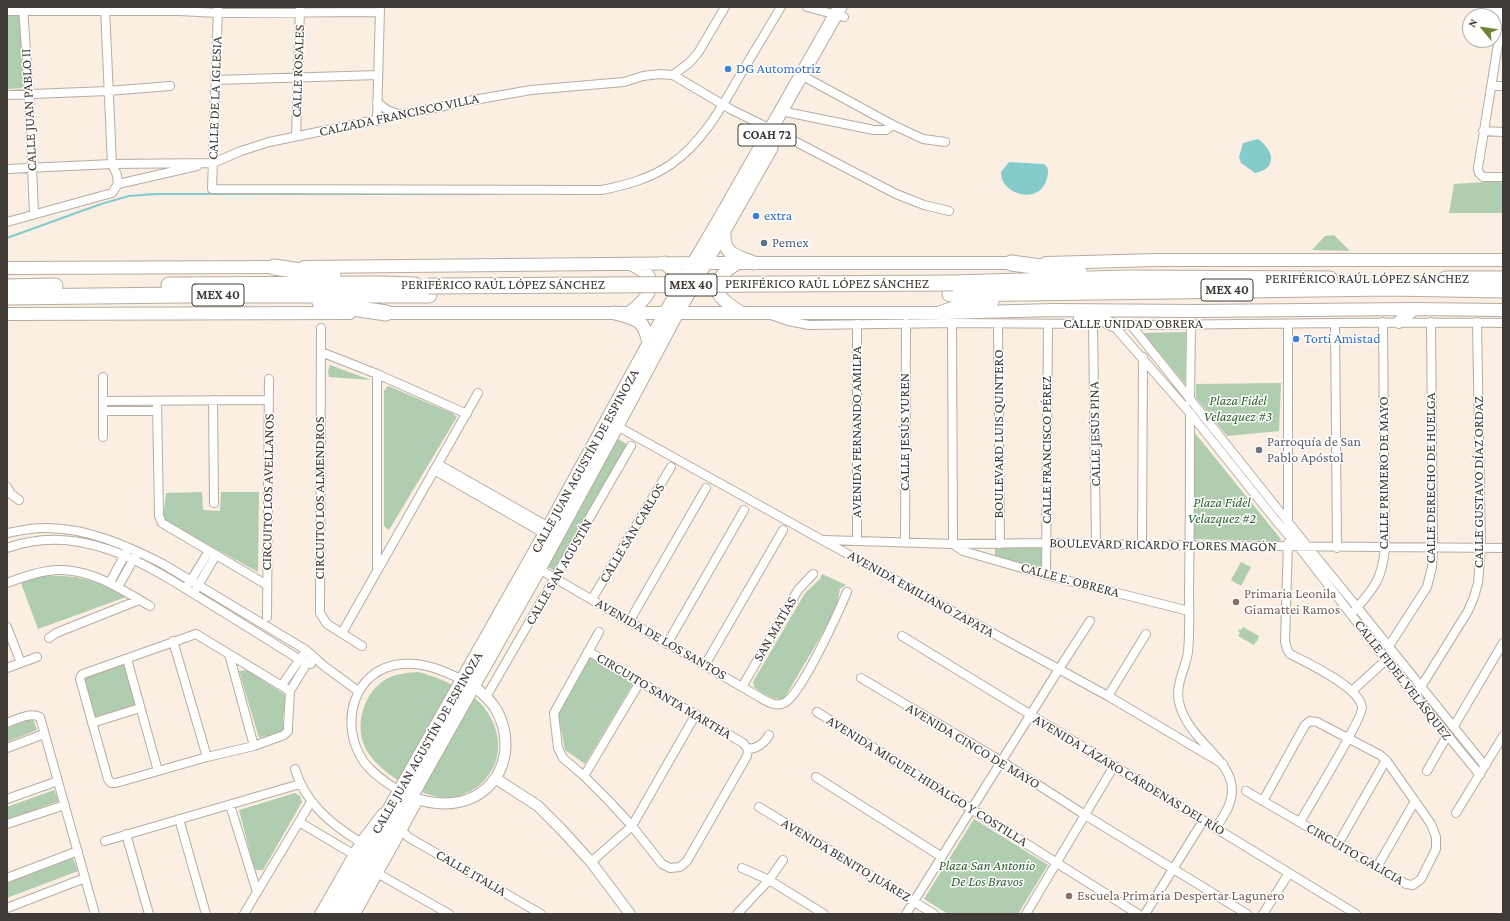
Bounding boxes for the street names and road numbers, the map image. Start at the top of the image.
street label: CALLE ROSALES [288,24,308,118]
street label: CALLE DE LA IGLESIA [204,36,226,160]
street label: CALLE JUAN PABLO II [17,48,41,172]
street label: CALZADA FRANCISCO VILLA [318,90,480,140]
road number: COAH 72 [738,124,796,146]
street label: PERIFÉRICO RAÚL LÓPEZ SÁNCHEZ [1265,271,1469,287]
road number: MEX 40 [665,274,717,296]
street label: PERIFÉRICO RAÚL LÓPEZ SÁNCHEZ [725,276,929,292]
street label: PERIFÉRICO RAÚL LÓPEZ SÁNCHEZ [401,277,605,293]
road number: MEX 40 [1201,279,1253,301]
road number: MEX 40 [192,284,244,306]
street label: CALLE UNIDAD OBRERA [1063,316,1203,332]
street label: AVENIDA FERNANDO AMILPA [849,346,865,518]
street label: BOULEVARD LUIS QUINTERO [991,349,1007,519]
street label: CALLE JUAN AGUSTÍN DE ESPINOZA [527,366,643,556]
street label: CALLE JESÚS YUREN [897,373,913,491]
street label: CALLE FRANCISCO PÉREZ [1039,376,1055,524]
street label: CALLE JESÚS PINA [1086,381,1104,487]
street label: CALLE DERECHO DE HUELGA [1423,392,1439,564]
street label: CALLE PRIMERO DE MAYO [1376,396,1392,550]
street label: CALLE GUSTAVO DÍAZ ORDAZ [1471,396,1487,568]
street label: CIRCUITO LOS AVELLANOS [258,413,278,571]
street label: CIRCUITO LOS ALMENDROS [312,417,328,579]
street label: CALLE SAN CARLOS [596,480,668,586]
street label: CALLE SAN AGUSTÍN [522,516,596,628]
street label: BOULEVARD RICARDO FLORES MAGÓN [1049,535,1277,555]
street label: AVENIDA EMILIANO ZAPATA [845,547,997,641]
street label: CALLE E. OBRERA [1019,559,1121,601]
street label: SAN MATÍAS [750,594,800,664]
street label: AVENIDA DE LOS SANTOS [592,595,730,683]
street label: CALLE FIDEL VELÁSQUEZ [1351,616,1455,744]
street label: CALLE JUAN AGUSTÍN DE ESPINOZA [368,649,486,837]
street label: CIRCUITO SANTA MARTHA [594,649,734,743]
street label: AVENIDA CINCO DE MAYO [903,699,1043,793]
street label: AVENIDA LÁZARO CÁRDENAS DEL RÍO [1030,711,1228,839]
street label: AVENIDA MIGUEL HIDALGO Y COSTILLA [823,712,1031,850]
street label: AVENIDA BENITO JUÁREZ [778,815,914,905]
street label: CIRCUITO GALICIA [1303,819,1407,889]
street label: CALLE ITALIA [433,846,509,900]

